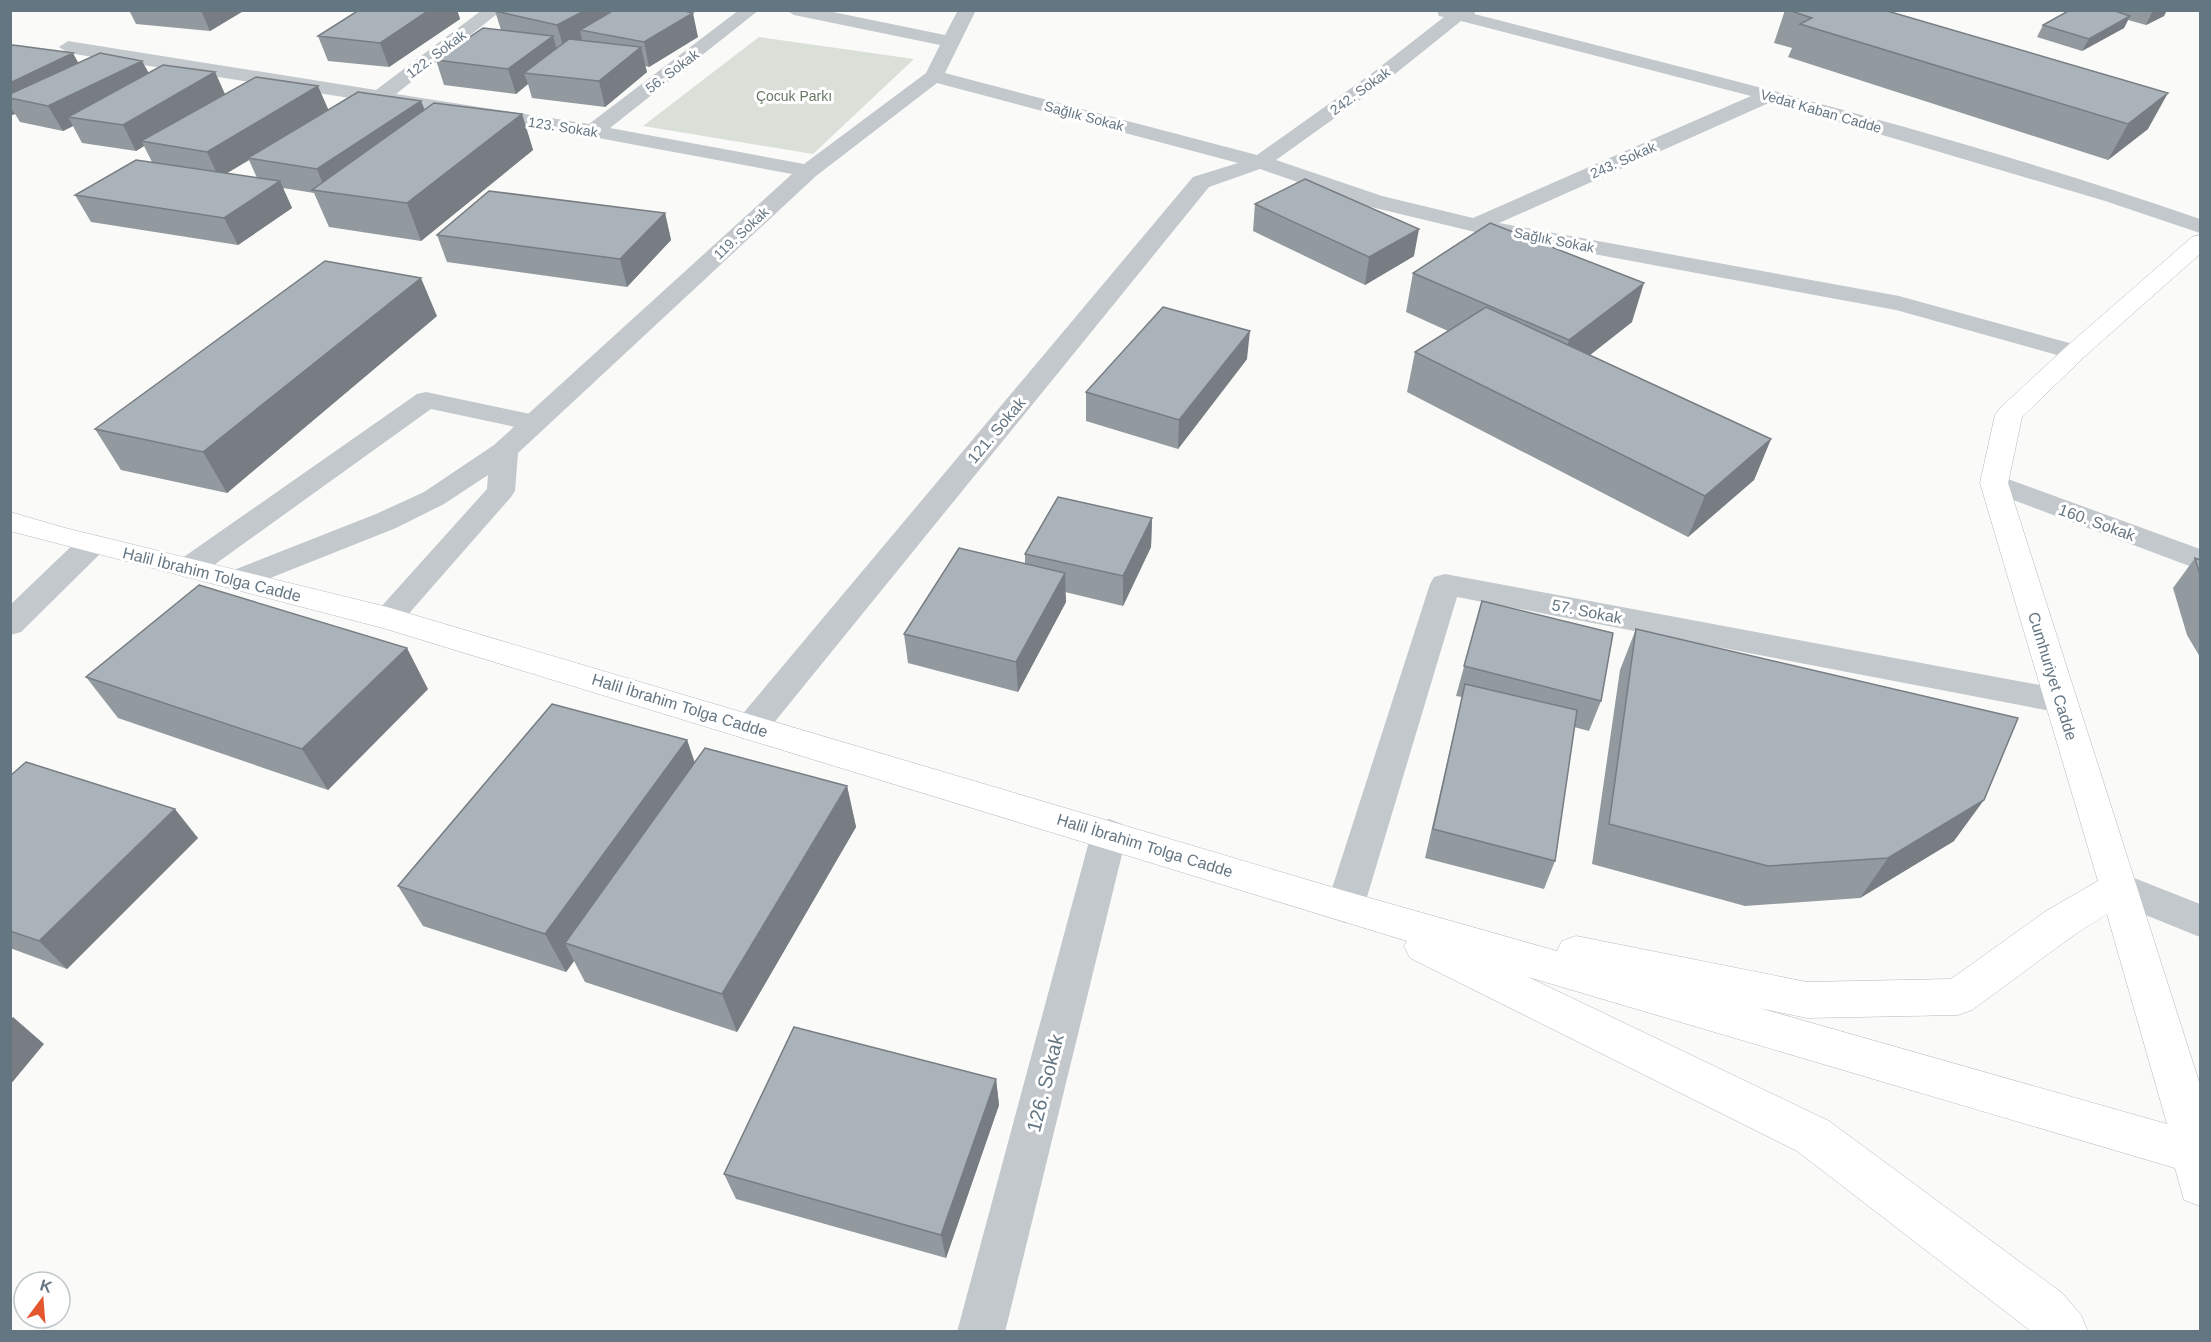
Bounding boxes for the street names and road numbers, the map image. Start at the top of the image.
street label: 122. Sokak [403,26,470,81]
street label: 56. Sokak [642,45,702,96]
street label: 242. Sokak [1327,63,1394,118]
street label: Vedat Kaban Cadde [1759,86,1884,136]
street label: Sağlık Sokak [1042,98,1126,135]
street label: 123. Sokak [527,114,600,141]
street label: 243. Sokak [1588,138,1659,182]
street label: 119. Sokak [710,203,772,262]
street label: Sağlık Sokak [1512,224,1597,256]
street label: 121. Sokak [964,393,1029,466]
street label: 160. Sokak [2056,501,2138,544]
street label: Halil İbrahim Tolga Cadde [121,543,303,605]
street label: 57. Sokak [1550,596,1624,627]
street label: Cumhuriyet Cadde [2025,610,2080,743]
street label: Halil İbrahim Tolga Cadde [590,670,770,740]
street label: Halil İbrahim Tolga Cadde [1055,810,1235,880]
street label: 126. Sokak [1022,1031,1068,1134]

